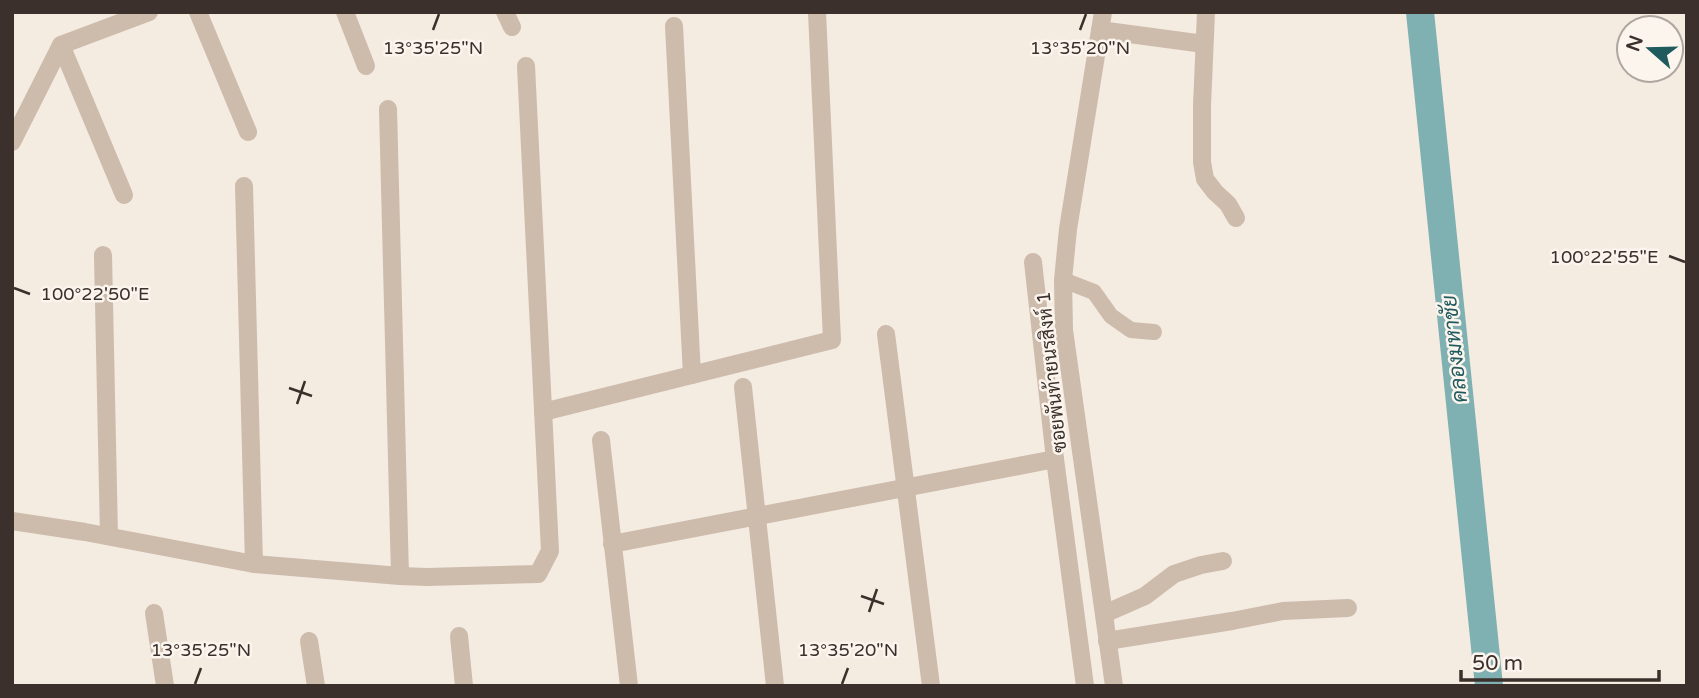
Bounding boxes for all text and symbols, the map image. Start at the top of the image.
north arrow [1615,14,1685,84]
text: N [1622,33,1648,54]
text: 13°35'25"N [383,37,483,59]
text: 13°35'20"N [1030,37,1130,59]
text: 100°22'55"E [1550,246,1658,268]
text: 100°22'50"E [41,283,149,305]
street label: ซอยพันท้ายนรสิงห์ 1 [1031,290,1071,454]
water label: คลองมหาชัย [1437,294,1473,404]
scale bar [1461,638,1659,682]
text: 13°35'25"N [151,639,251,661]
text: 13°35'20"N [798,639,898,661]
text: 50 m [1472,651,1523,676]

